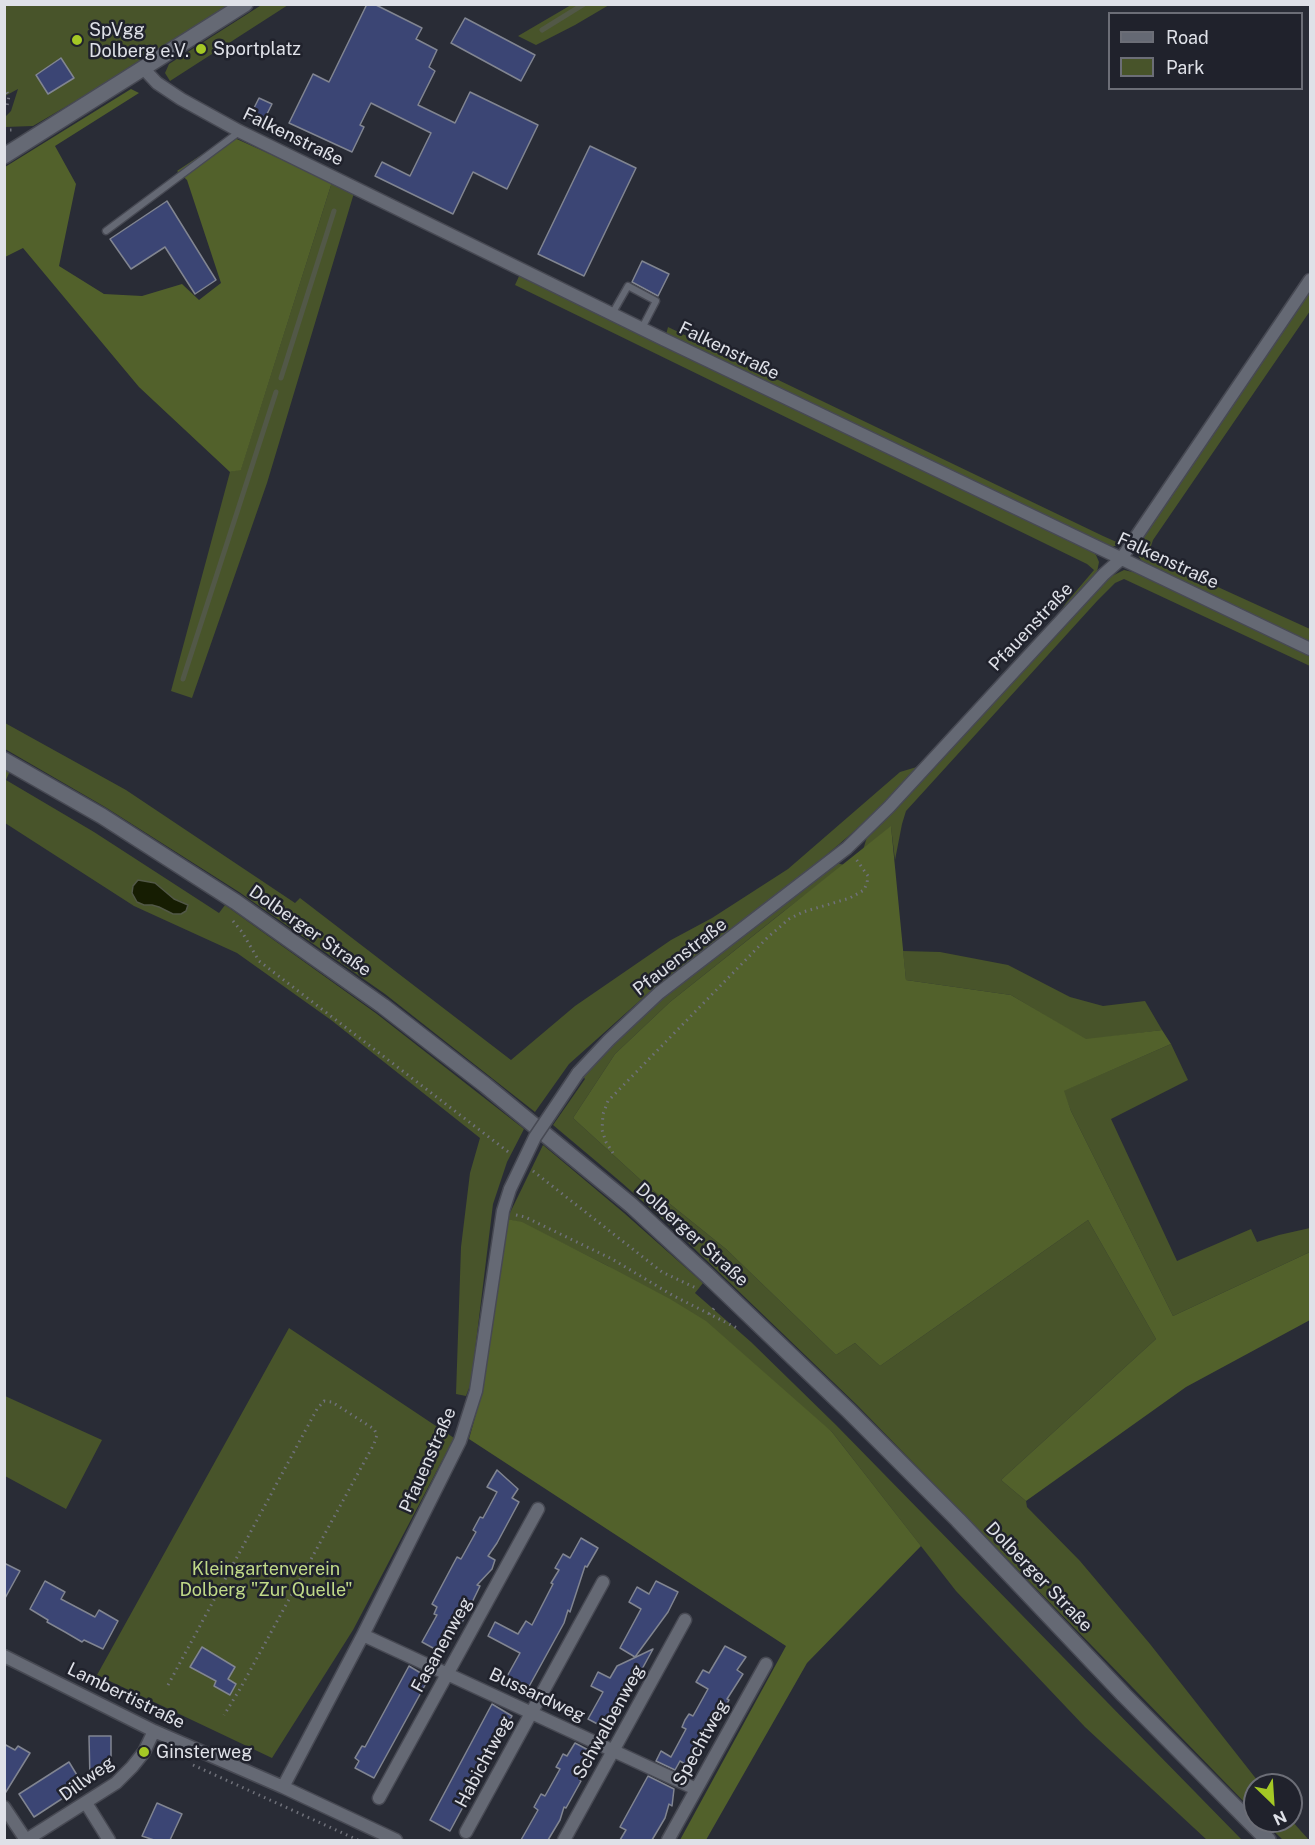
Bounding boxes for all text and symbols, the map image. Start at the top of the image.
legend [1108,12,1303,90]
place label: SpVgg Dolberg e.V. [89,19,189,62]
text: Road [1166,27,1209,48]
marker: SpVgg Dolberg e.V. [70,33,84,47]
place label: Sportplatz [213,38,301,60]
marker: Sportplatz [194,42,208,56]
text: Park [1166,57,1204,78]
street label: Falkenstraße [239,103,347,171]
street label: Falkenstraße [675,317,783,385]
street label: Falkenstraße [1114,528,1222,594]
street label: Pfauenstraße [985,578,1077,676]
street label: Dolberger Straße [245,881,375,981]
street label: Pfauenstraße [629,914,731,1000]
street label: Dolberger Straße [631,1179,753,1291]
street label: Pfauenstraße [395,1404,461,1516]
street label: Dolberger Straße [981,1518,1097,1636]
park label: Kleingartenverein Dolberg "Zur Quelle" [179,1558,353,1600]
street label: Fasanenweg [407,1594,477,1696]
street label: Lambertistraße [64,1658,188,1734]
street label: Schwalbenweg [569,1661,649,1783]
street label: Bussardweg [486,1663,588,1727]
street label: Spechtweg [669,1696,733,1790]
street label: Habichtweg [451,1712,517,1812]
place label: Ginsterweg [156,1741,252,1763]
marker: Ginsterweg [137,1745,151,1759]
street label: Dillweg [55,1752,119,1806]
north arrow [1243,1773,1303,1833]
text: N [1270,1807,1290,1829]

